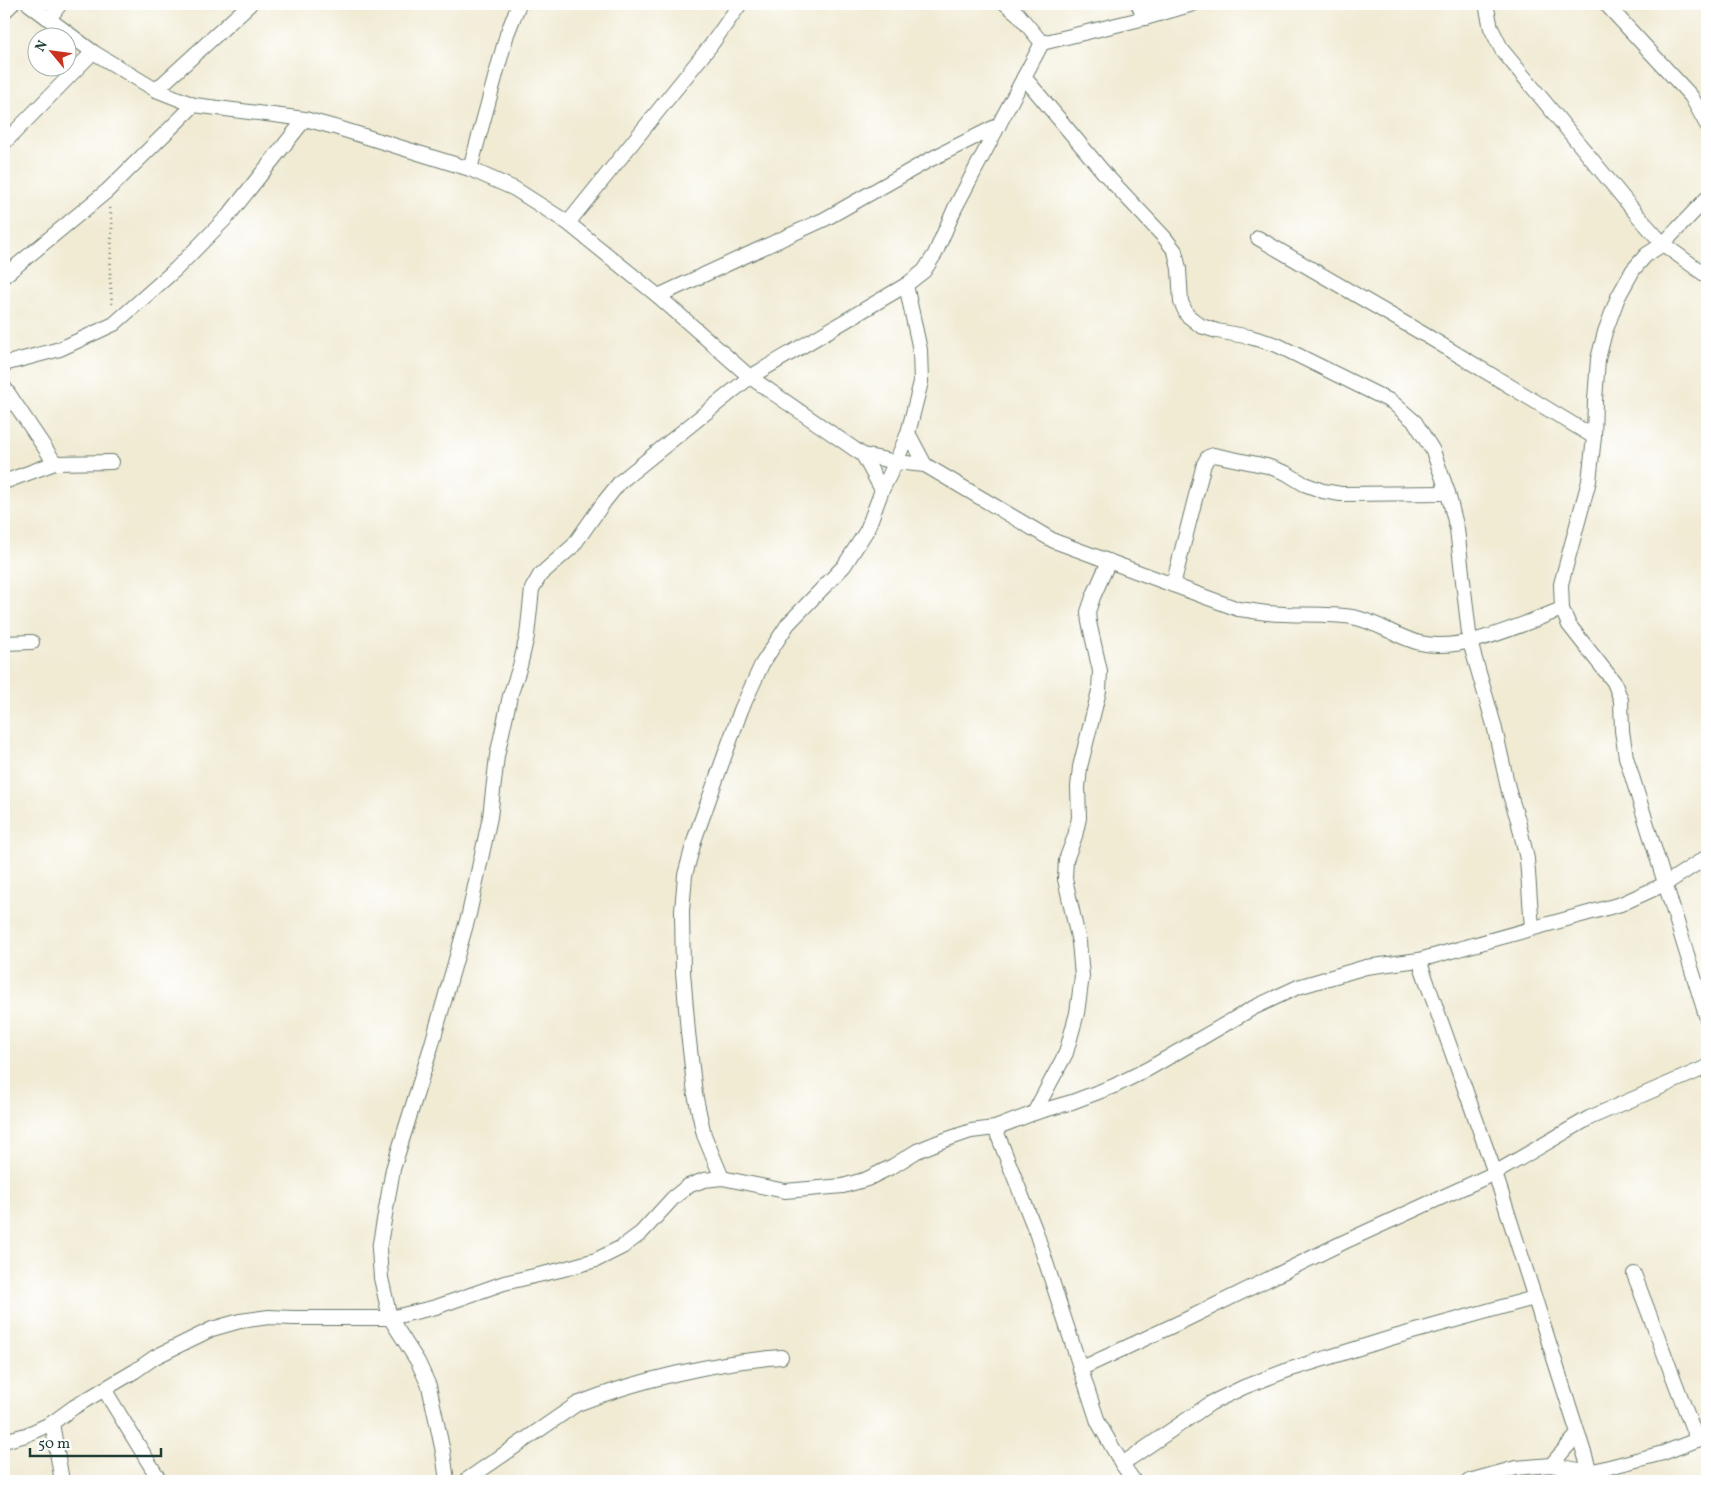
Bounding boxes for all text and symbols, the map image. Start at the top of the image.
north arrow [28,28,78,78]
text: N [31,37,53,55]
scale bar [30,1425,161,1457]
text: 50 m [38,1434,70,1455]

